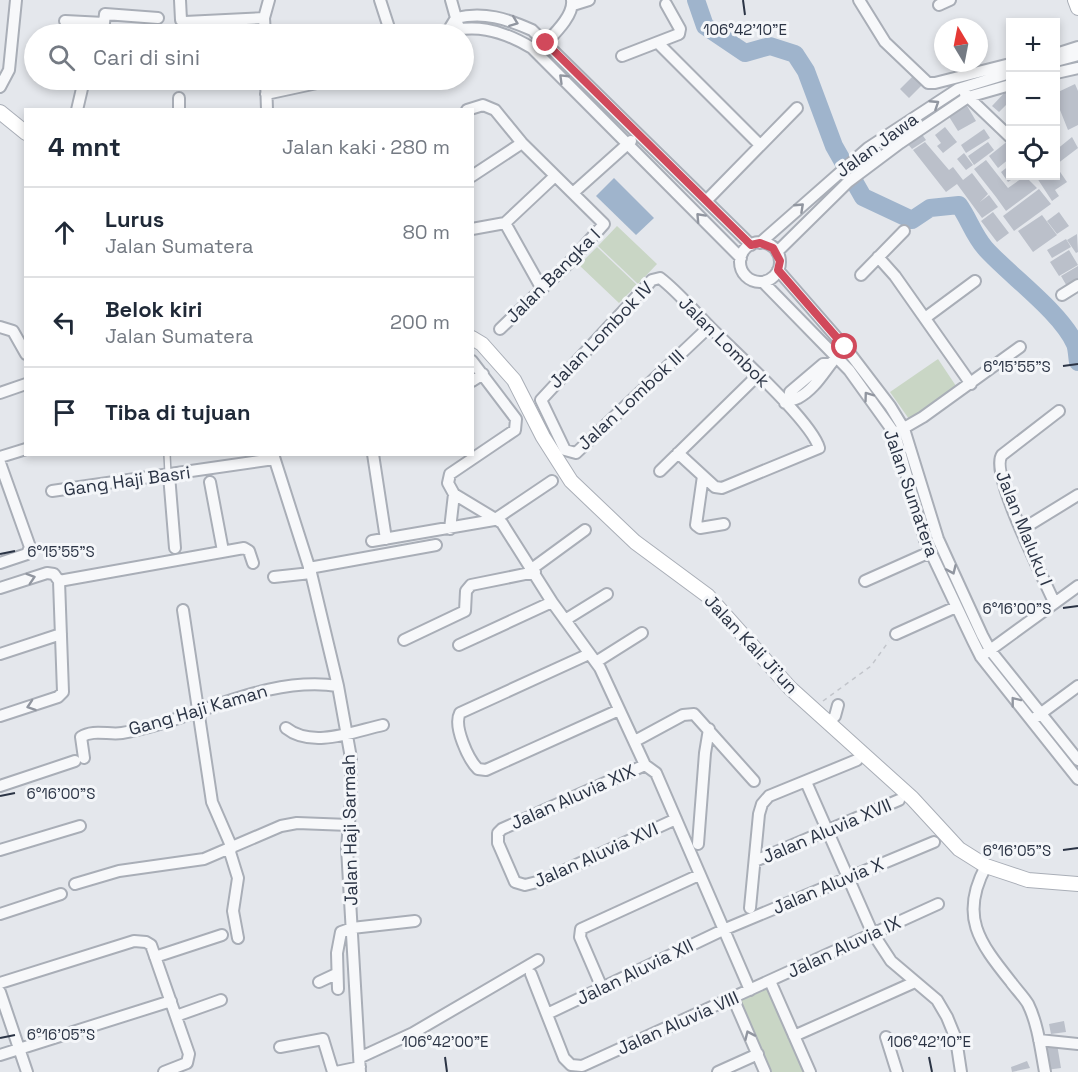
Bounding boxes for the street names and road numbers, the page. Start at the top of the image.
street label: Jalan Jawa [831,107,922,182]
street label: Jalan Bangka I [500,223,605,328]
street label: Jalan Lombok IV [544,276,658,393]
street label: Jalan Lombok [674,291,775,392]
street label: Jalan Lombok III [573,344,689,455]
street label: Jalan Sumatera [879,426,944,560]
street label: Gang Haji Basri [62,460,192,501]
street label: Jalan Maluku I [991,467,1058,589]
street label: Jalan Kali Ji'un [699,589,803,698]
street label: Gang Haji Kaman [126,679,270,740]
street label: Jalan Haji Sarmah [337,754,362,906]
street label: Jalan Aluvia XIX [507,759,639,834]
street label: Jalan Aluvia XVII [759,793,895,868]
street label: Jalan Aluvia XVI [530,817,662,892]
street label: Jalan Aluvia X [769,852,887,919]
street label: Jalan Aluvia IX [783,910,904,983]
street label: Jalan Aluvia XII [573,933,697,1010]
street label: Jalan Aluvia VIII [613,985,742,1060]

